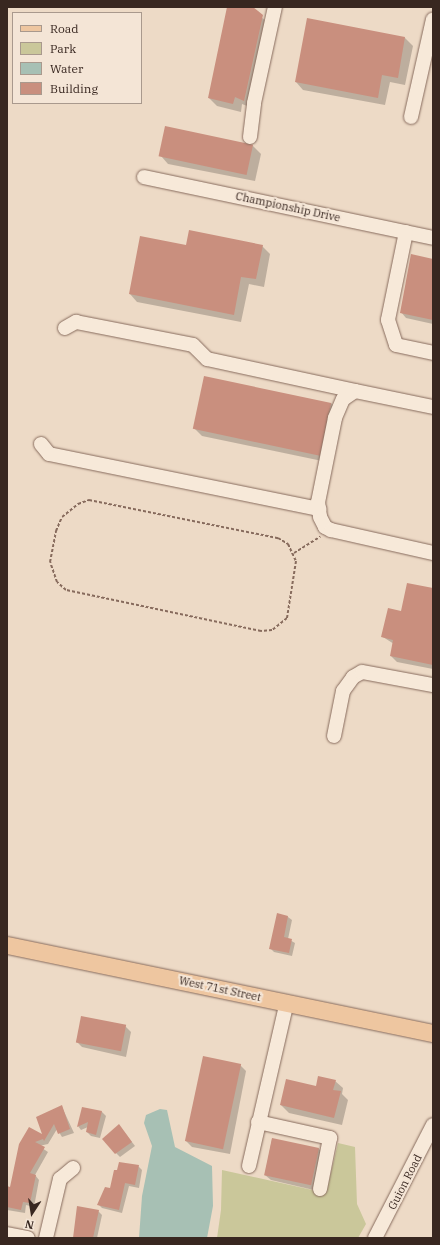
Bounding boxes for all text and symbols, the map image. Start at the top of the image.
legend [12,12,142,104]
text: Road [50,21,79,36]
text: Park [50,41,76,56]
text: Water [50,61,83,76]
text: Building [50,81,98,96]
street label: Championship Drive [234,189,342,225]
street label: West 71st Street [178,974,262,1004]
street label: Guion Road [385,1152,425,1212]
north arrow [12,1193,52,1233]
text: N [24,1217,35,1232]

